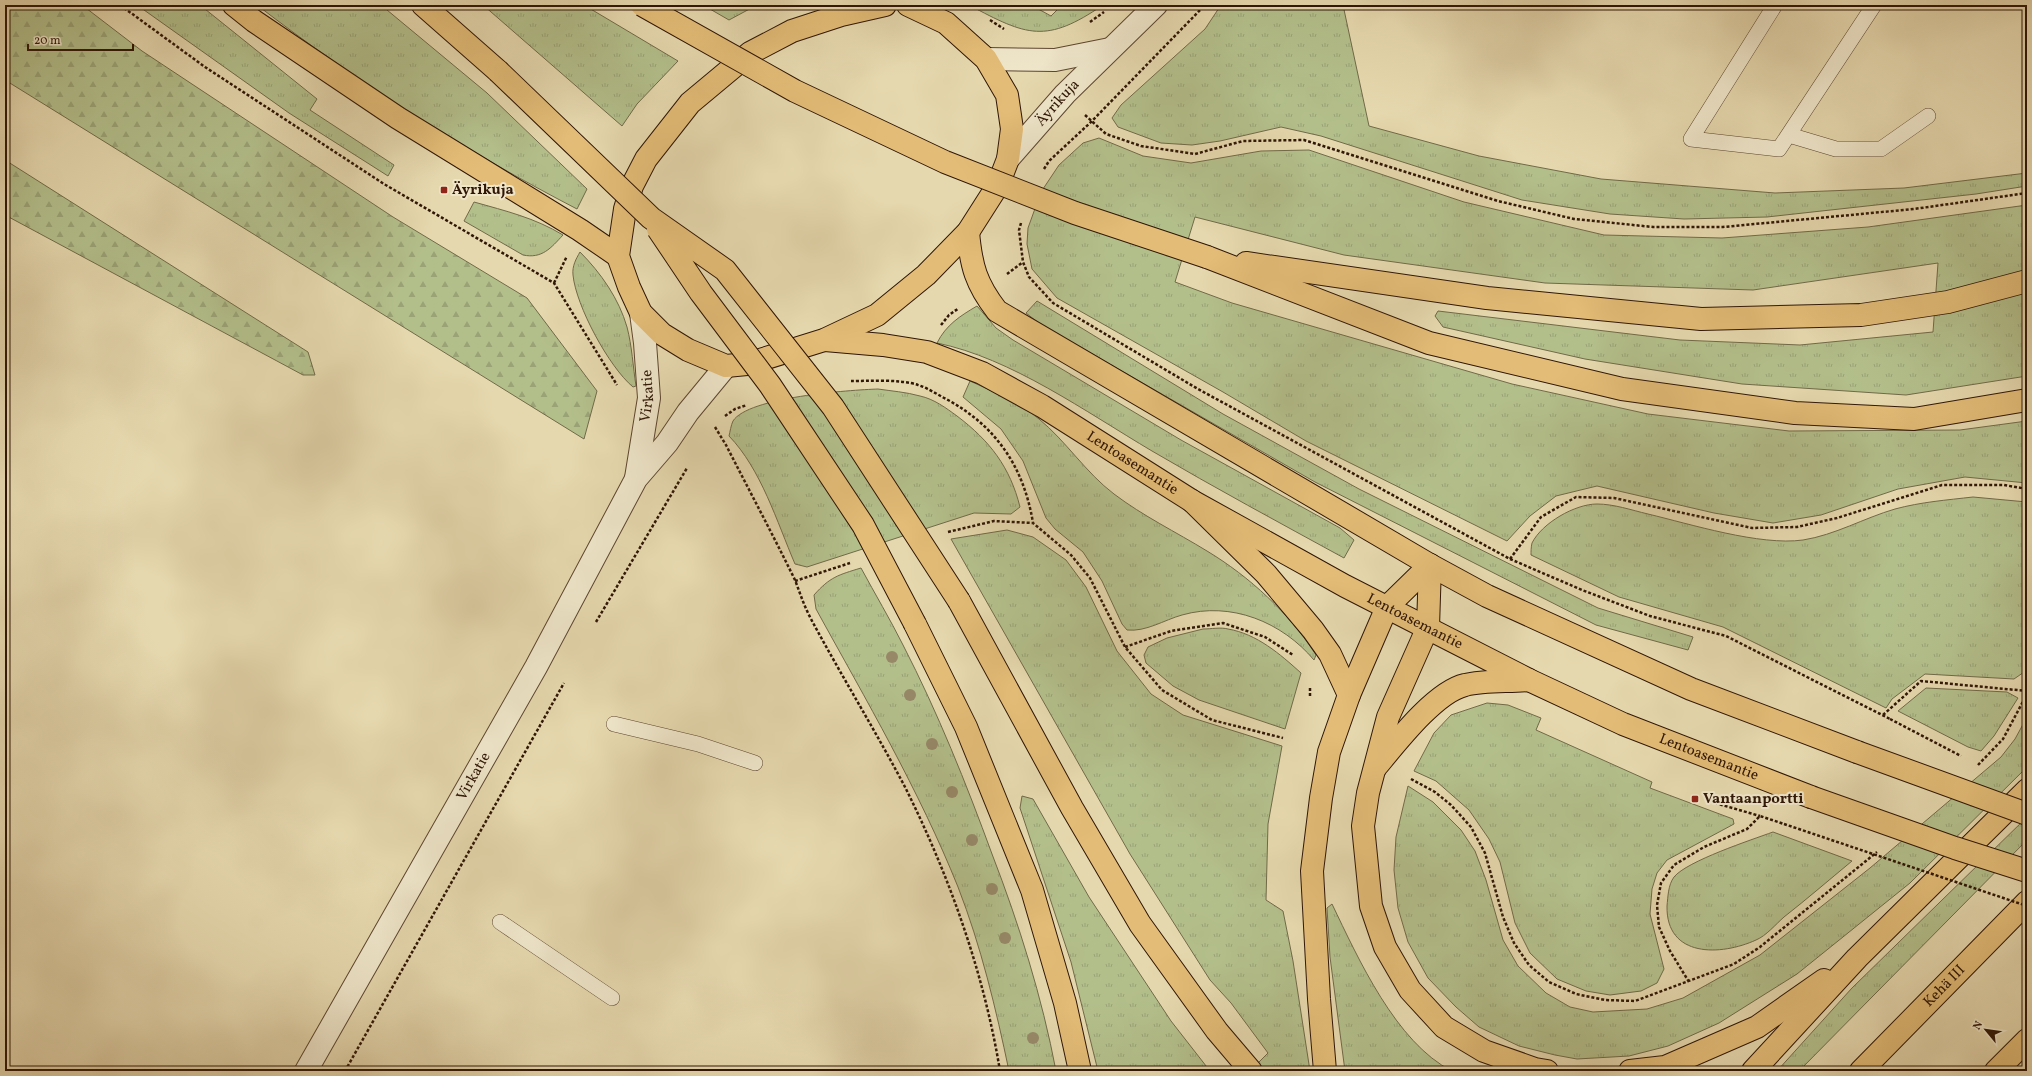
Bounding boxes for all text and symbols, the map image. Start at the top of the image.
scale bar [28,26,133,52]
text: 20 m [34,33,61,49]
street label: Äyrikuja [1031,75,1085,131]
place label: Äyrikuja [452,180,514,201]
marker: Äyrikuja [439,185,449,195]
street label: Virkatie [635,369,660,424]
street label: Lentoasemantie [1082,426,1182,500]
street label: Lentoasemantie [1363,588,1466,655]
street label: Lentoasemantie [1656,728,1762,786]
street label: Virkatie [452,748,496,804]
place label: Vantaanportti [1703,789,1804,810]
marker: Vantaanportti [1690,794,1700,804]
street label: Kehä III [1919,960,1970,1012]
north arrow [1966,1010,2006,1050]
text: N [1970,1019,1987,1033]

